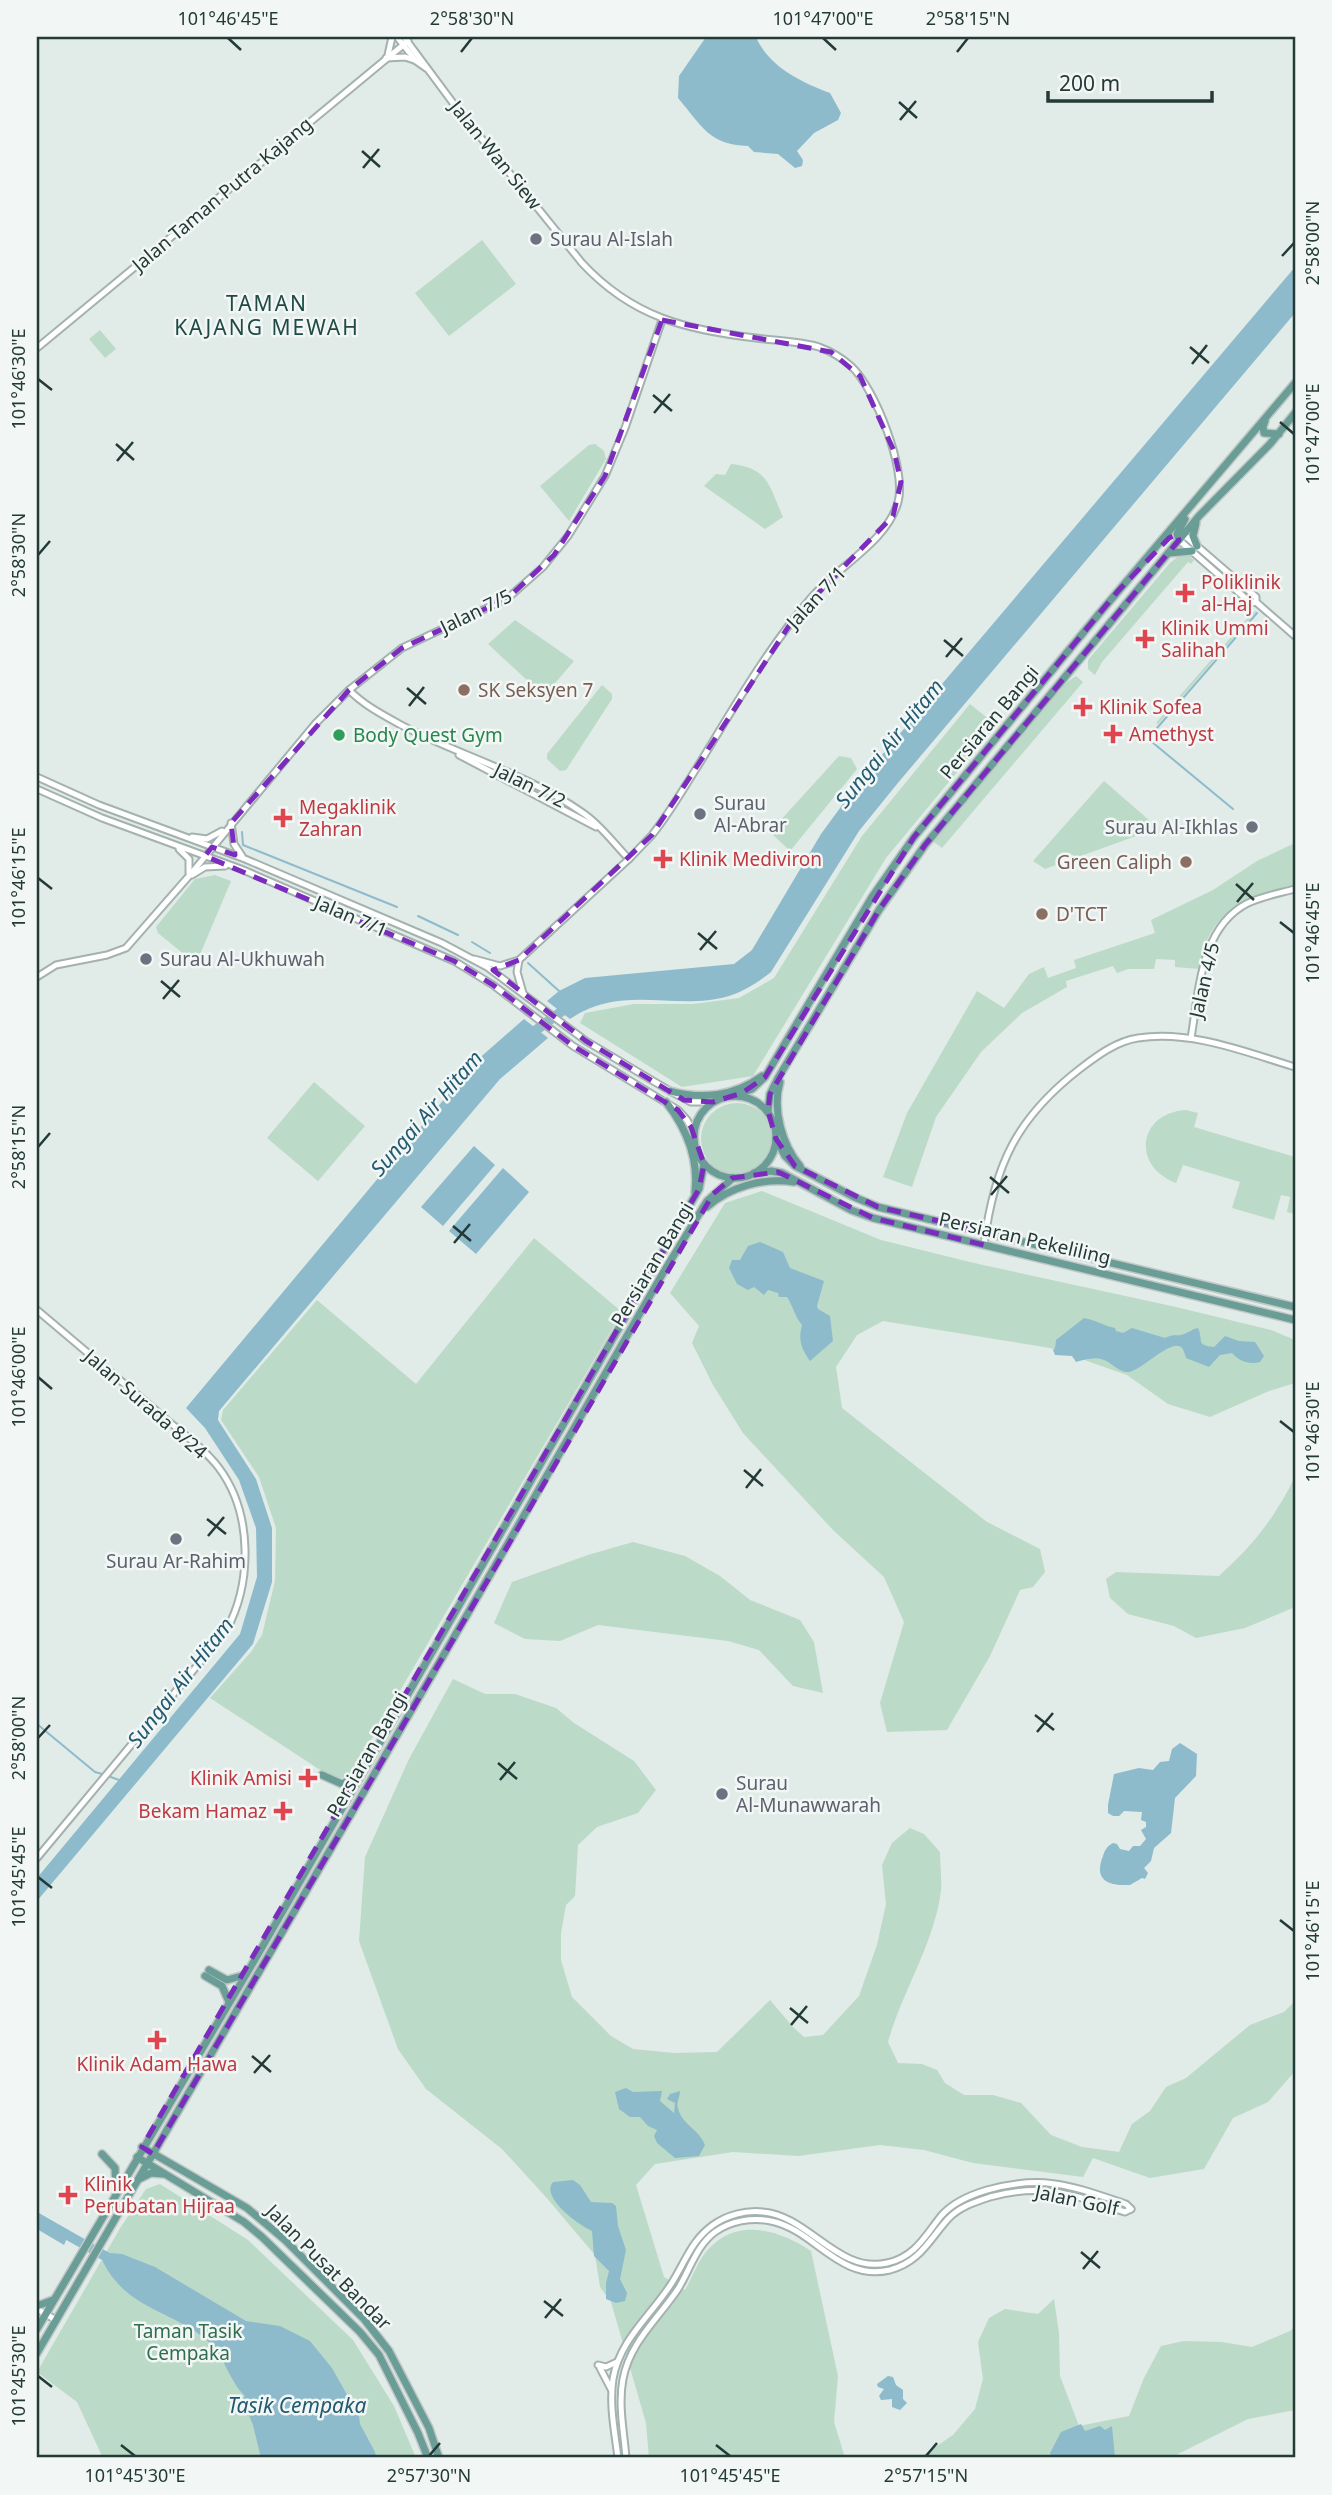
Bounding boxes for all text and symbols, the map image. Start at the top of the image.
text: 101°46'45"E [177,6,279,30]
text: 2°58'30"N [430,6,514,30]
text: 101°47'00"E [772,6,874,30]
text: 2°58'15"N [926,6,1010,30]
scale bar [1048,60,1213,104]
text: 200 m [1059,69,1120,97]
street label: Jalan Wan Siew [443,93,548,215]
street label: Jalan Taman Putra Kajang [125,111,317,278]
text: 2°58'00"N [1300,201,1324,285]
place label: Surau Al-Islah [550,226,673,252]
marker: Surau Al-Islah [528,231,544,247]
district label: TAMAN KAJANG MEWAH [174,289,360,341]
text: 101°46'30"E [6,328,30,430]
text: 101°47'00"E [1300,383,1324,485]
text: 2°58'30"N [6,513,30,597]
street label: Jalan 7/1 [779,560,852,635]
place label: Poliklinik al-Haj [1201,569,1281,617]
street label: Jalan 7/5 [434,582,516,640]
marker: Poliklinik al-Haj [1175,583,1195,603]
place label: Klinik Ummi Salihah [1161,615,1269,663]
marker: Klinik Ummi Salihah [1135,629,1155,649]
street label: Persiaran Bangi [934,660,1044,784]
water label: Sungai Air Hitam [828,673,950,813]
place label: SK Seksyen 7 [478,677,593,703]
marker: SK Seksyen 7 [456,682,472,698]
place label: Klinik Sofea [1099,694,1202,720]
marker: Klinik Sofea [1073,697,1093,717]
place label: Amethyst [1129,721,1214,747]
place label: Body Quest Gym [353,722,503,748]
marker: Amethyst [1103,724,1123,744]
marker: Body Quest Gym [331,727,347,743]
street label: Jalan 7/2 [488,756,570,814]
place label: Surau Al-Abrar [714,790,787,838]
place label: Megaklinik Zahran [299,794,396,842]
marker: Surau Al-Abrar [692,806,708,822]
marker: Megaklinik Zahran [273,808,293,828]
place label: Surau Al-Ikhlas [1105,814,1238,840]
marker: Surau Al-Ikhlas [1244,819,1260,835]
text: 101°46'15"E [6,827,30,929]
place label: Klinik Mediviron [679,846,822,872]
marker: Klinik Mediviron [653,849,673,869]
place label: Green Caliph [1057,849,1172,875]
marker: Green Caliph [1178,854,1194,870]
text: 101°46'45"E [1300,882,1324,984]
street label: Jalan 7/1 [309,888,391,943]
place label: D'TCT [1056,901,1108,927]
marker: D'TCT [1034,906,1050,922]
street label: Jalan 4/5 [1182,940,1225,1022]
place label: Surau Al-Ukhuwah [160,946,325,972]
marker: Surau Al-Ukhuwah [138,951,154,967]
water label: Sungai Air Hitam [364,1044,488,1182]
text: 2°58'15"N [6,1105,30,1189]
street label: Persiaran Bangi [605,1197,699,1331]
street label: Persiaran Pekeliling [937,1206,1113,1270]
text: 101°46'00"E [6,1326,30,1428]
street label: Jalan Surada 8/24 [77,1342,213,1465]
text: 101°46'30"E [1300,1381,1324,1483]
marker: Surau Ar-Rahim [168,1531,184,1547]
place label: Surau Ar-Rahim [106,1548,246,1574]
water label: Sungai Air Hitam [120,1611,240,1753]
street label: Persiaran Bangi [321,1686,413,1822]
text: 2°58'00"N [6,1696,30,1780]
place label: Klinik Amisi [190,1765,292,1791]
marker: Klinik Amisi [298,1768,318,1788]
place label: Surau Al-Munawwarah [736,1770,881,1818]
marker: Surau Al-Munawwarah [714,1786,730,1802]
place label: Bekam Hamaz [138,1798,267,1824]
marker: Bekam Hamaz [273,1801,293,1821]
text: 101°45'45"E [6,1826,30,1928]
text: 101°46'15"E [1300,1880,1324,1982]
marker: Klinik Adam Hawa [147,2030,167,2050]
place label: Klinik Adam Hawa [77,2051,237,2077]
place label: Klinik Perubatan Hijraa [84,2171,235,2219]
street label: Jalan Golf [1031,2178,1123,2222]
marker: Klinik Perubatan Hijraa [58,2185,78,2205]
street label: Jalan Pusat Bandar [259,2197,398,2336]
park label: Taman Tasik Cempaka [134,2318,242,2366]
text: 101°45'30"E [6,2325,30,2427]
water label: Tasik Cempaka [228,2391,366,2419]
text: 101°45'30"E [84,2463,186,2487]
text: 2°57'30"N [387,2463,471,2487]
text: 101°45'45"E [679,2463,781,2487]
text: 2°57'15"N [884,2463,968,2487]

